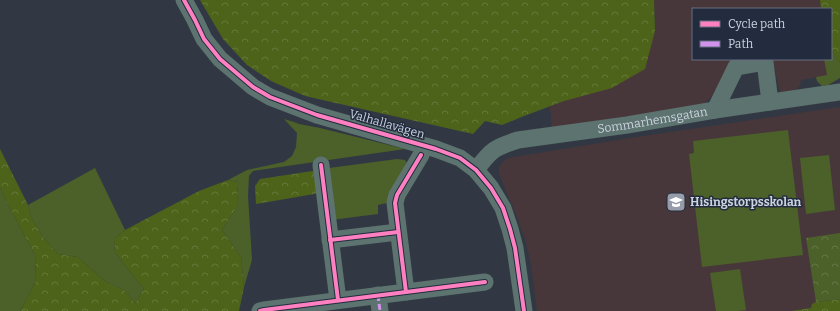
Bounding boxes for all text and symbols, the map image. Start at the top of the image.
legend [692,8,832,60]
text: Cycle path [728,17,786,31]
text: Path [728,37,754,51]
street label: Sommarhemsgatan [597,104,709,136]
street label: Valhallavägen [348,107,427,142]
school or university icon: Hisingstorpsskolan [665,191,687,213]
place label: Hisingstorpsskolan [690,195,802,209]

